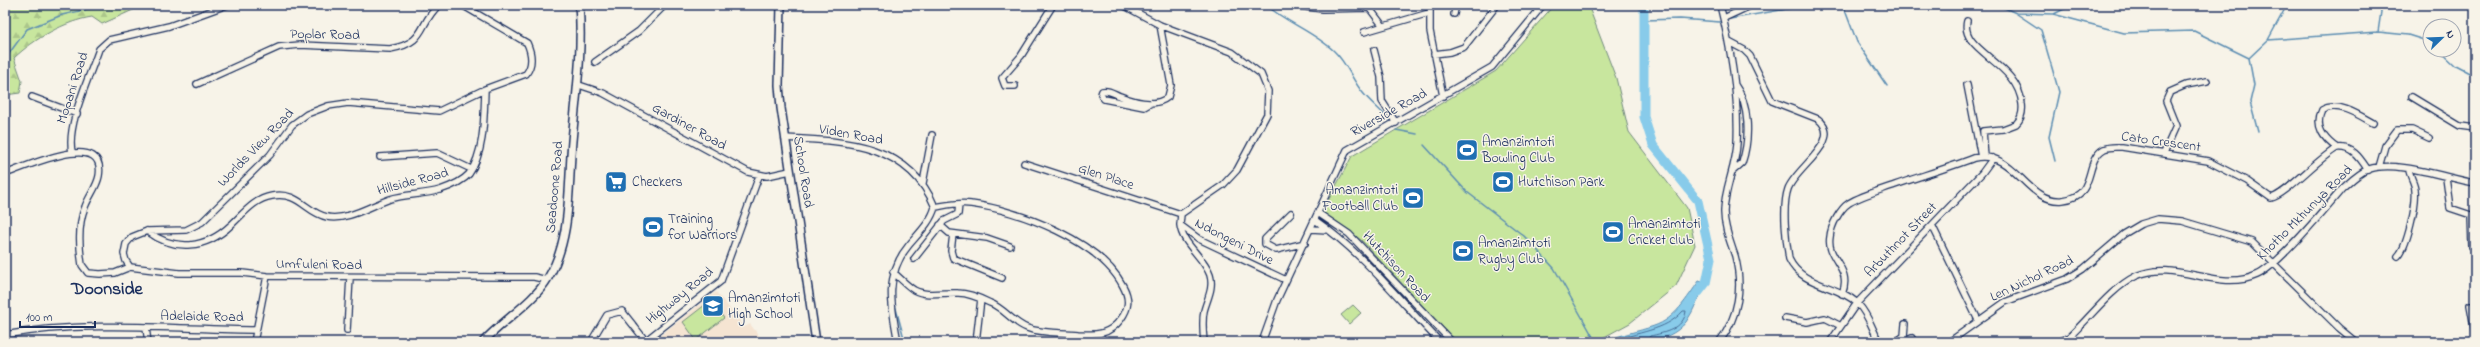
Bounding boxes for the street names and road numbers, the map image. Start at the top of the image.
street label: Poplar Road [290,24,360,46]
street label: Mopani Road [52,49,95,127]
street label: Riverside Road [1347,83,1431,143]
street label: Gardiner Road [648,98,730,156]
street label: Worlds View Road [213,104,299,192]
street label: Viden Road [816,119,885,151]
street label: Cato Crescent [2120,126,2202,158]
street label: School Road [787,135,819,209]
street label: Seadoone Road [541,140,569,234]
street label: Glen Place [1075,158,1137,196]
street label: Khotho Mkhunya Road [2252,160,2359,266]
street label: Hillside Road [375,162,451,202]
street label: Arbuthnot Street [1860,197,1943,282]
street label: Ndongeni Drive [1190,213,1278,272]
street label: Hutchison Road [1357,226,1435,308]
street label: Len Nichol Road [1987,250,2077,308]
street label: Umfuleni Road [276,254,362,276]
street label: Highway Road [642,262,719,331]
street label: Adelaide Road [160,306,244,328]

